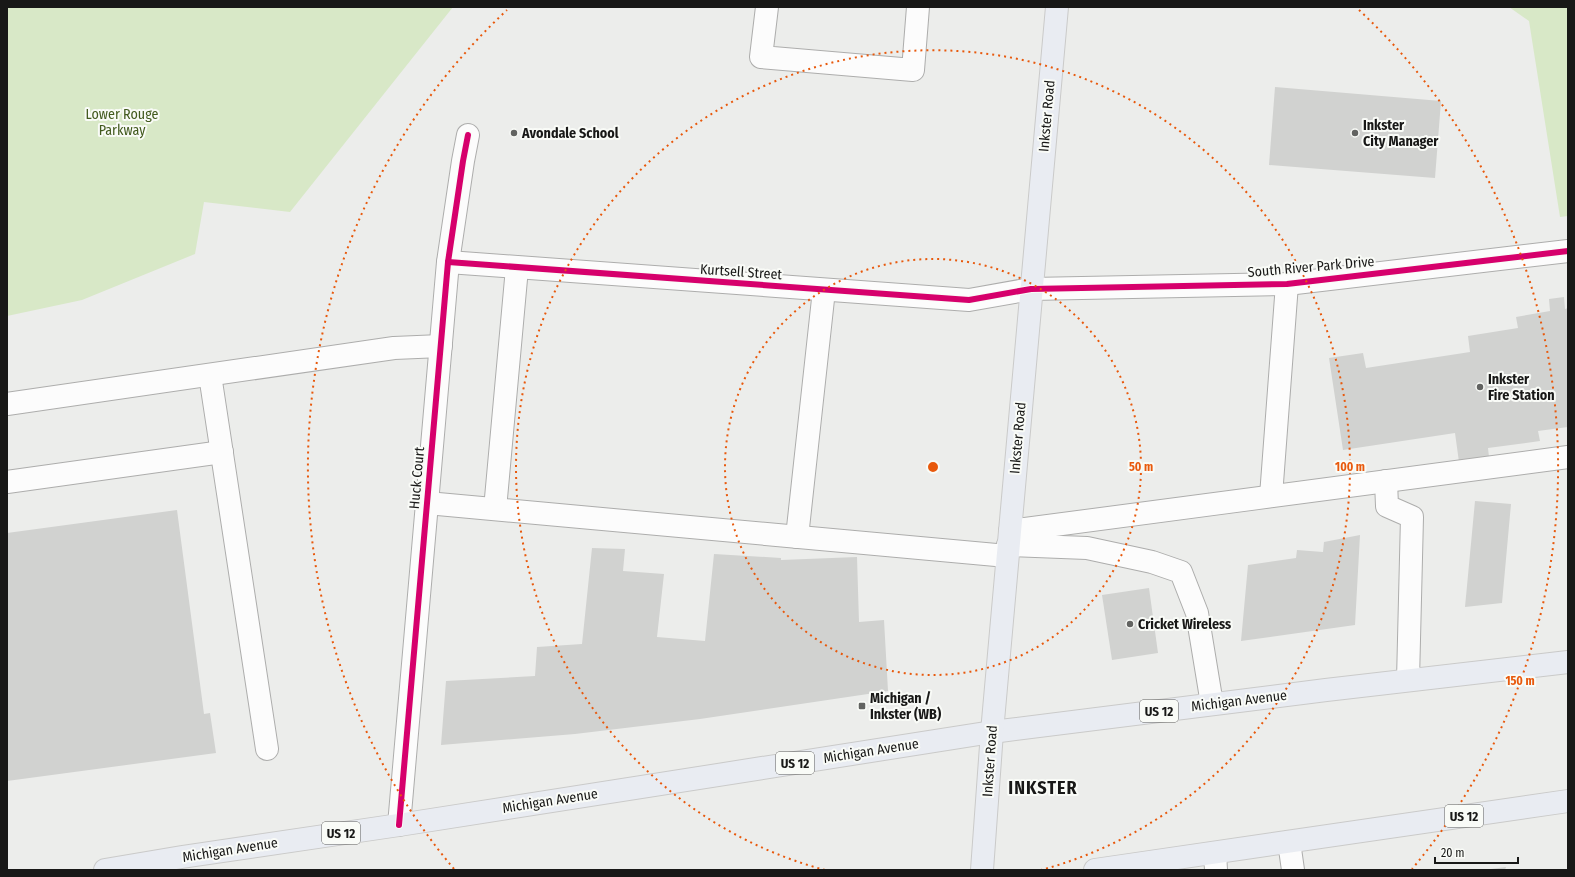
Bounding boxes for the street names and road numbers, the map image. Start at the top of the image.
street label: Inkster Road [1035,79,1059,153]
street label: South River Park Drive [1247,253,1375,281]
street label: Kurtsell Street [699,261,783,283]
street label: Inkster Road [1006,401,1030,475]
street label: Huck Court [406,446,428,510]
street label: Michigan Avenue [1190,687,1288,715]
road number: US 12 [1140,700,1178,722]
street label: Inkster Road [979,725,1001,797]
street label: Michigan Avenue [822,735,920,767]
road number: US 12 [776,752,814,774]
street label: Michigan Avenue [501,785,599,817]
road number: US 12 [1445,805,1483,827]
road number: US 12 [322,822,360,844]
street label: Michigan Avenue [181,834,279,866]

